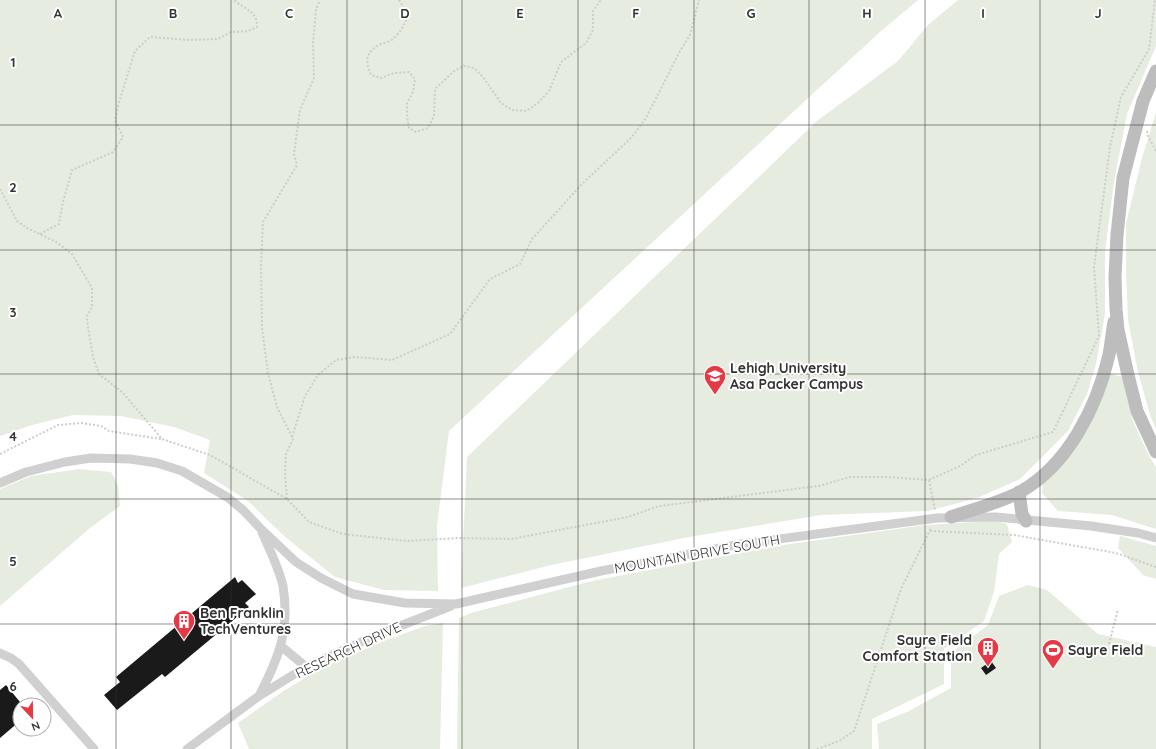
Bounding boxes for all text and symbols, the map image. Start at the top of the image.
text: A [54,5,63,21]
text: B [169,5,177,21]
text: C [285,5,293,21]
text: D [400,5,410,21]
text: E [516,5,524,21]
text: F [632,5,640,21]
text: G [746,5,756,21]
text: H [862,5,872,21]
text: I [981,5,985,21]
text: J [1094,5,1102,21]
text: 1 [10,54,16,70]
text: 2 [9,179,17,195]
text: 3 [10,304,17,320]
place label: Lehigh University Asa Packer Campus [730,359,863,393]
school or university icon: Lehigh University Asa Packer Campus [702,363,728,396]
text: 4 [9,428,17,444]
street label: MOUNTAIN DRIVE SOUTH [613,531,781,577]
text: 5 [9,553,17,569]
place label: Ben Franklin TechVentures [200,604,291,638]
building icon: Ben Franklin TechVentures [171,608,197,641]
street label: RESEARCH DRIVE [292,618,404,682]
place label: Sayre Field Comfort Station [862,631,972,665]
building icon: Sayre Field Comfort Station [975,635,1001,668]
sports icon: Sayre Field [1040,637,1066,670]
place label: Sayre Field [1068,641,1143,659]
text: 6 [9,678,17,694]
north arrow [12,697,52,737]
text: N [29,718,42,734]

